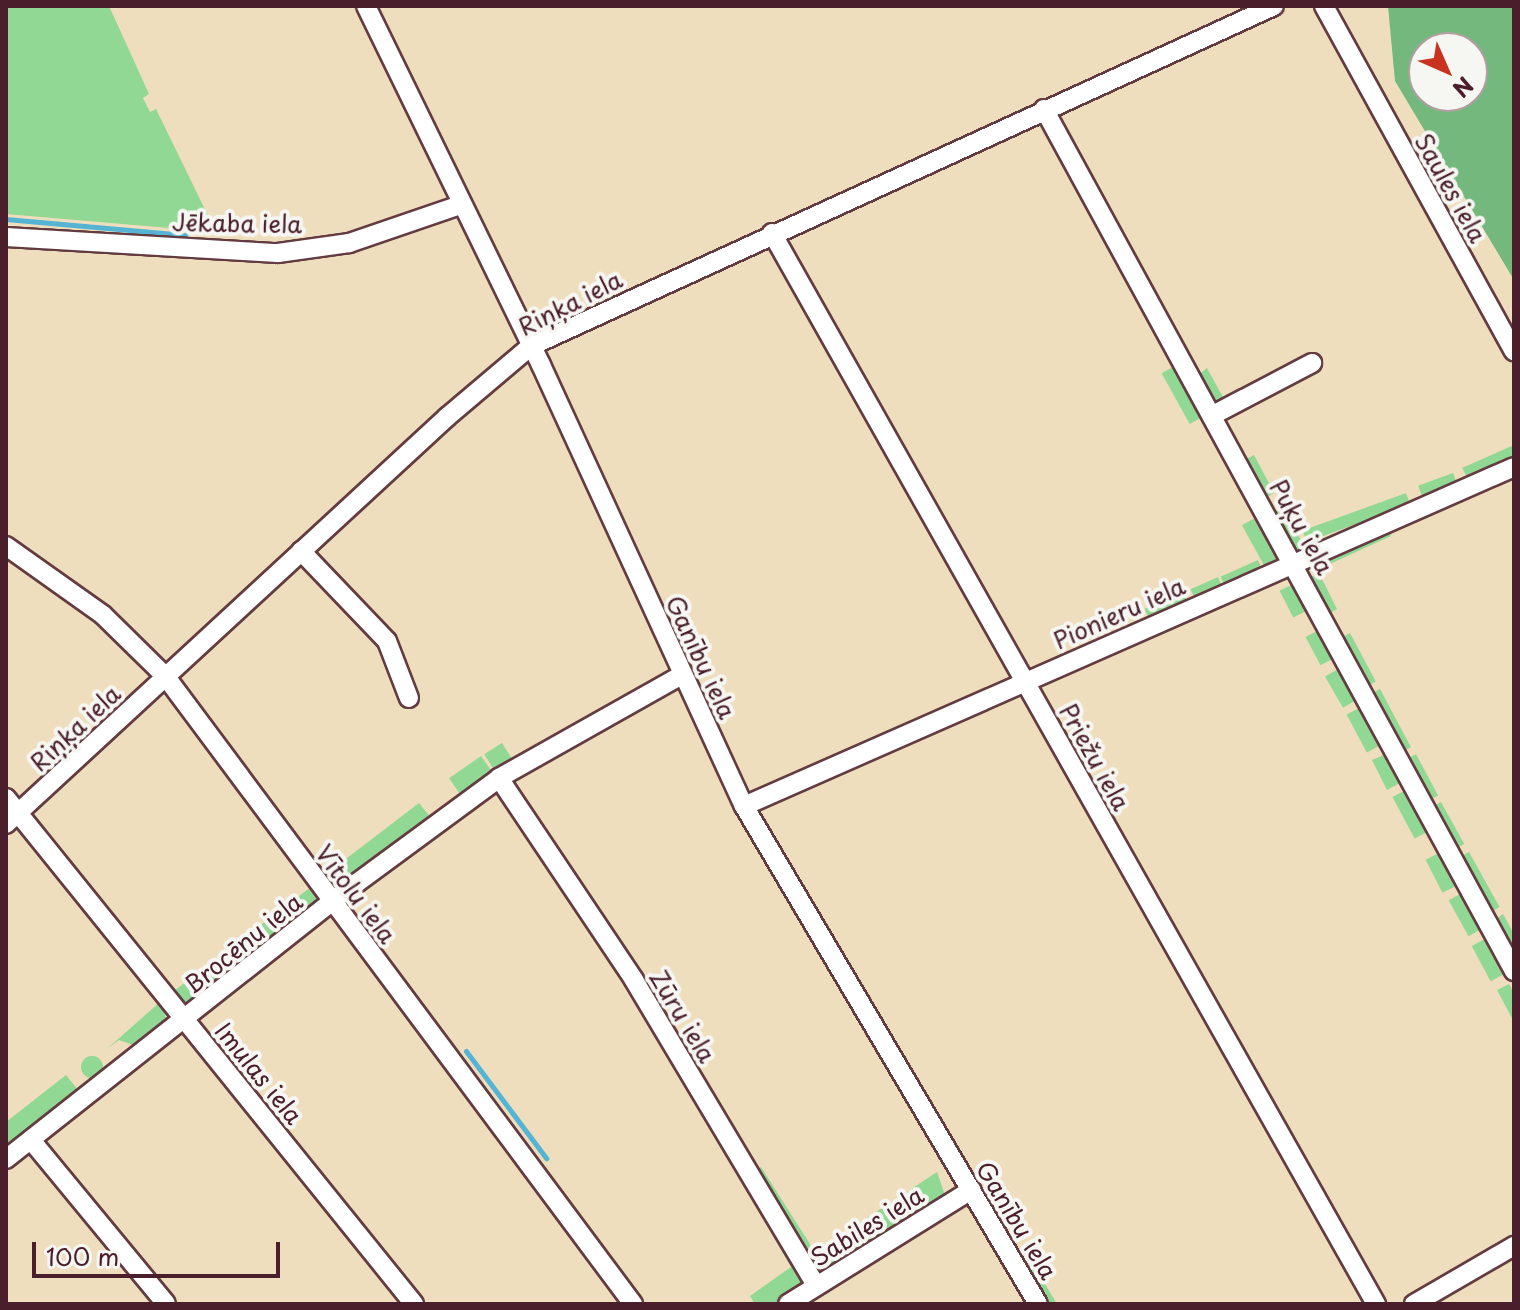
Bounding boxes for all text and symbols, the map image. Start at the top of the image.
north arrow [1408,32,1488,112]
text: N [1446,70,1482,106]
street label: Saules iela [1409,127,1493,249]
street label: Jēkaba iela [170,207,304,239]
street label: Riņķa iela [512,264,628,342]
street label: Puķu iela [1264,474,1340,580]
street label: Pionieru iela [1048,571,1190,655]
street label: Ganību iela [660,591,742,723]
street label: Riņķa iela [23,678,127,778]
street label: Priežu iela [1054,698,1136,816]
street label: Vītolu iela [310,839,402,949]
street label: Brocēnu iela [178,887,308,999]
street label: Zūru iela [644,964,722,1068]
street label: Imulas iela [209,1016,309,1130]
street label: Ganību iela [971,1156,1063,1284]
street label: Sabiles iela [804,1179,930,1273]
scale bar [36,1226,284,1276]
text: 100 m [46,1238,119,1274]

